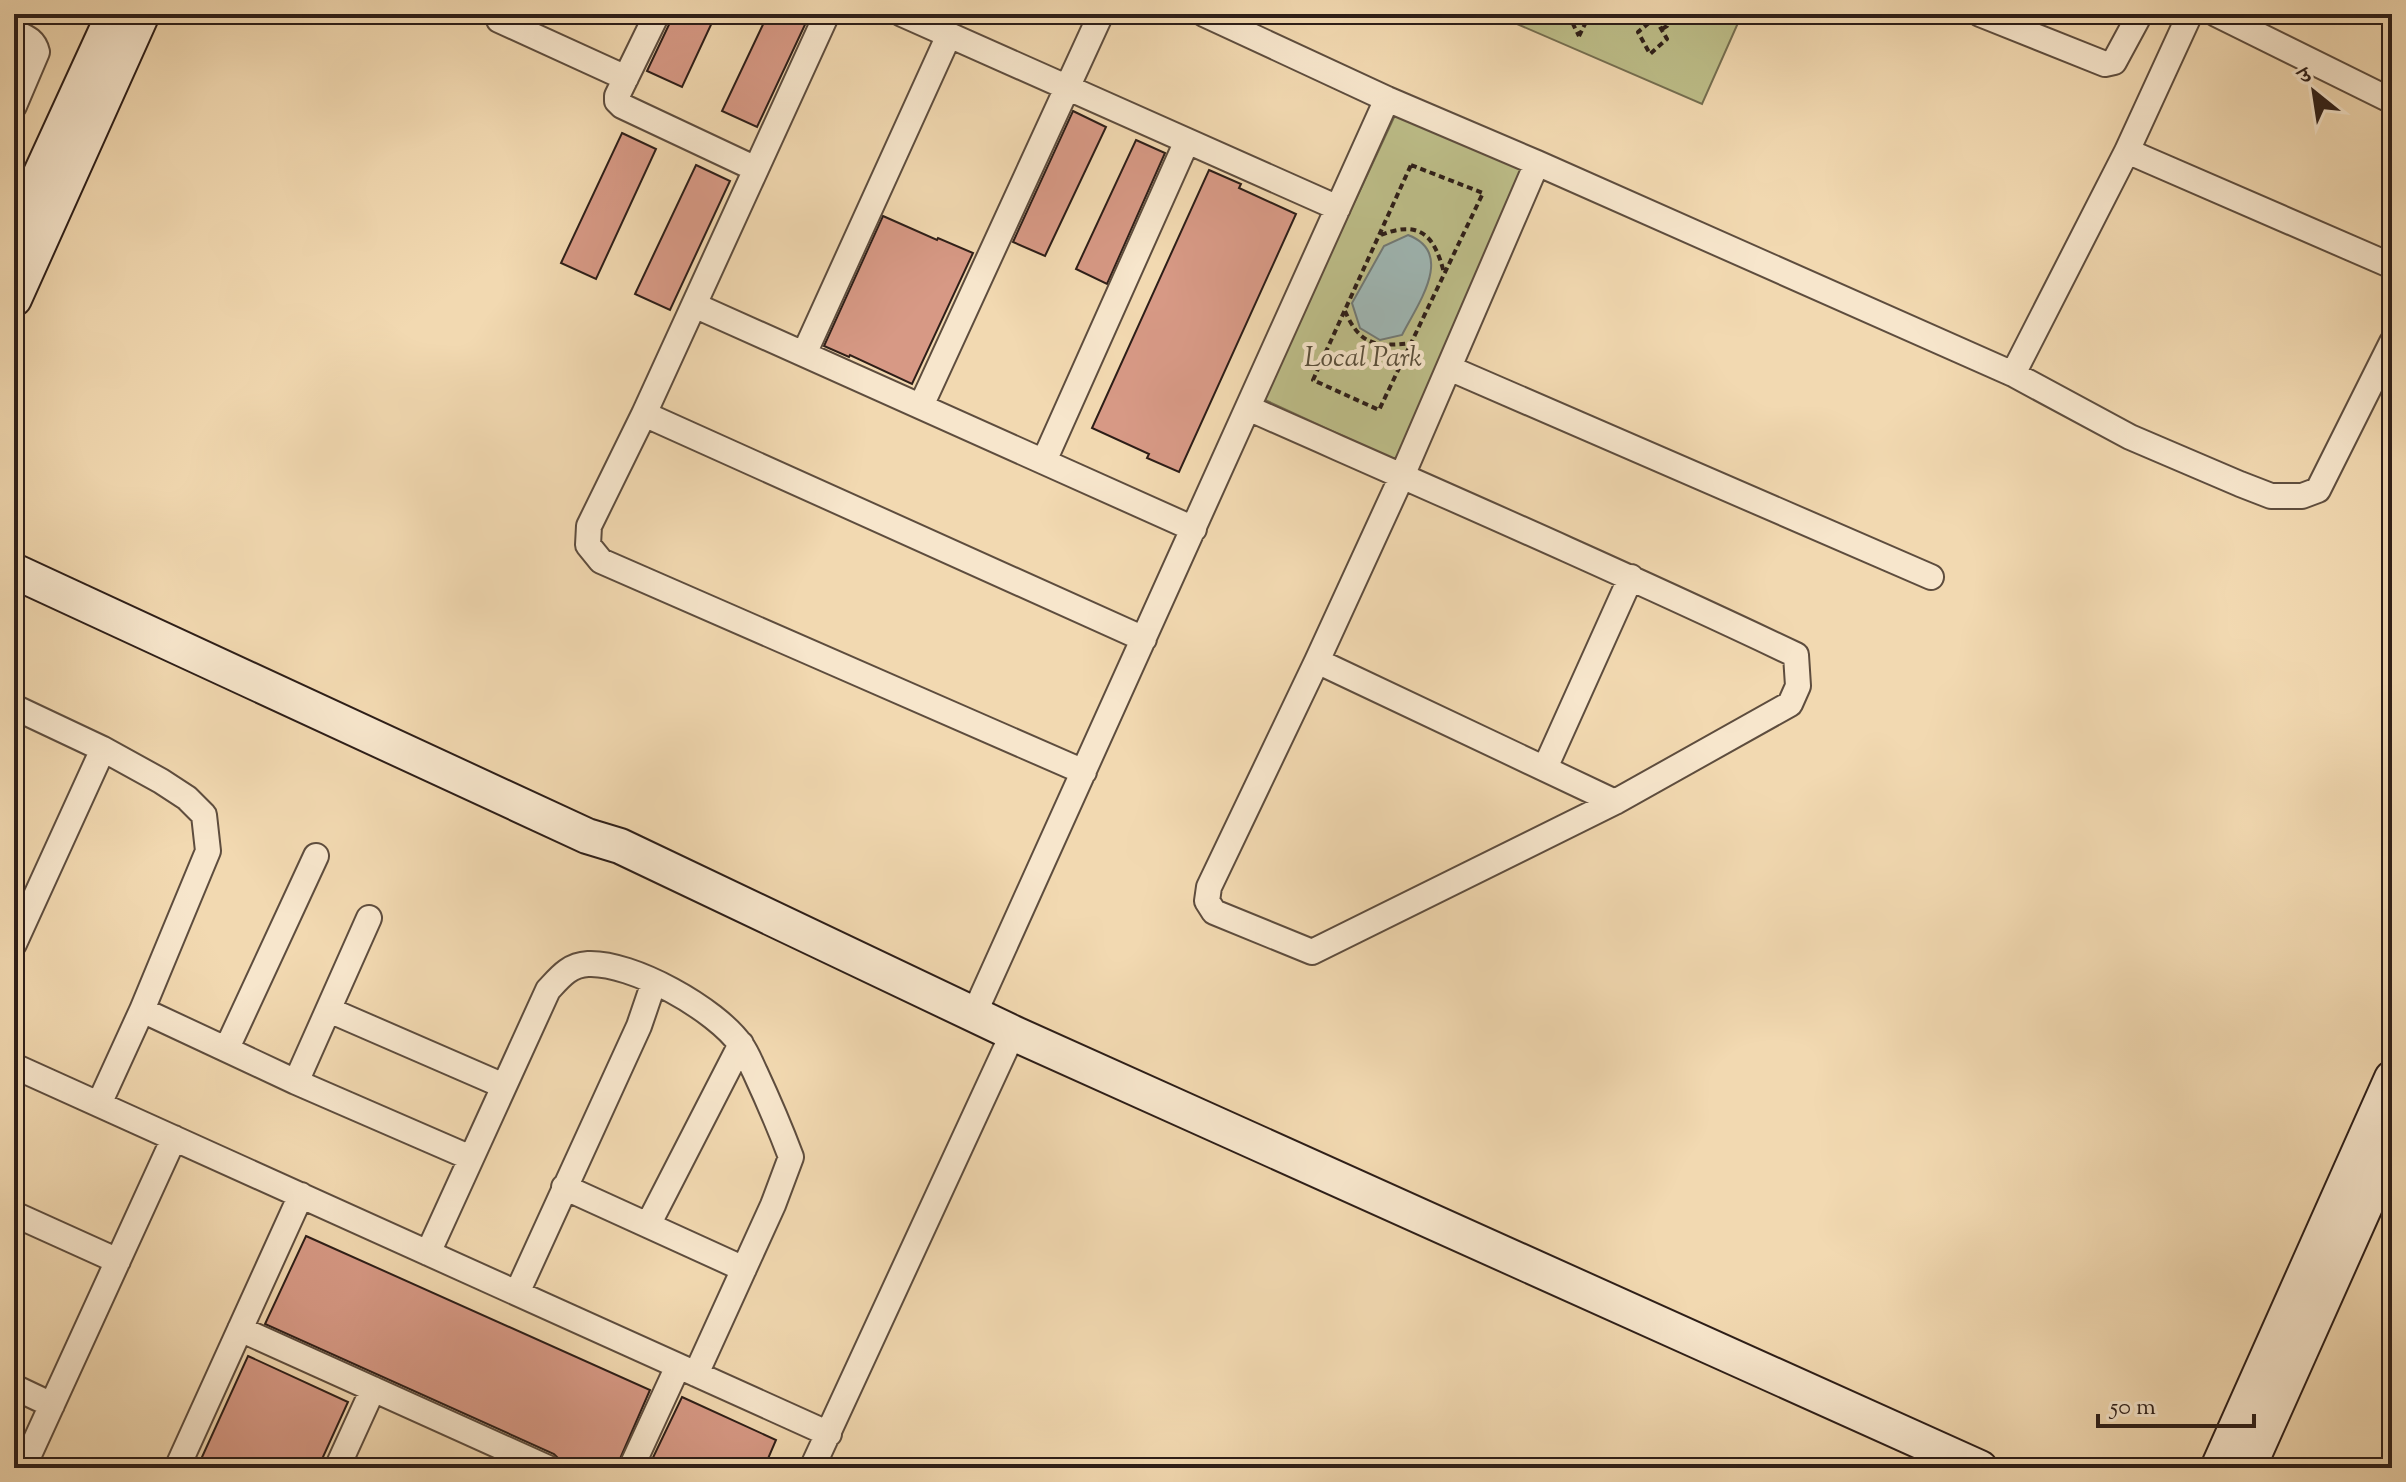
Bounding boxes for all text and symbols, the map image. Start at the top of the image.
north arrow [2274,52,2354,132]
text: उ [2291,60,2320,95]
park label: Local Park [1304,339,1422,379]
scale bar [2098,1378,2254,1428]
text: 50 m [2108,1391,2156,1425]

